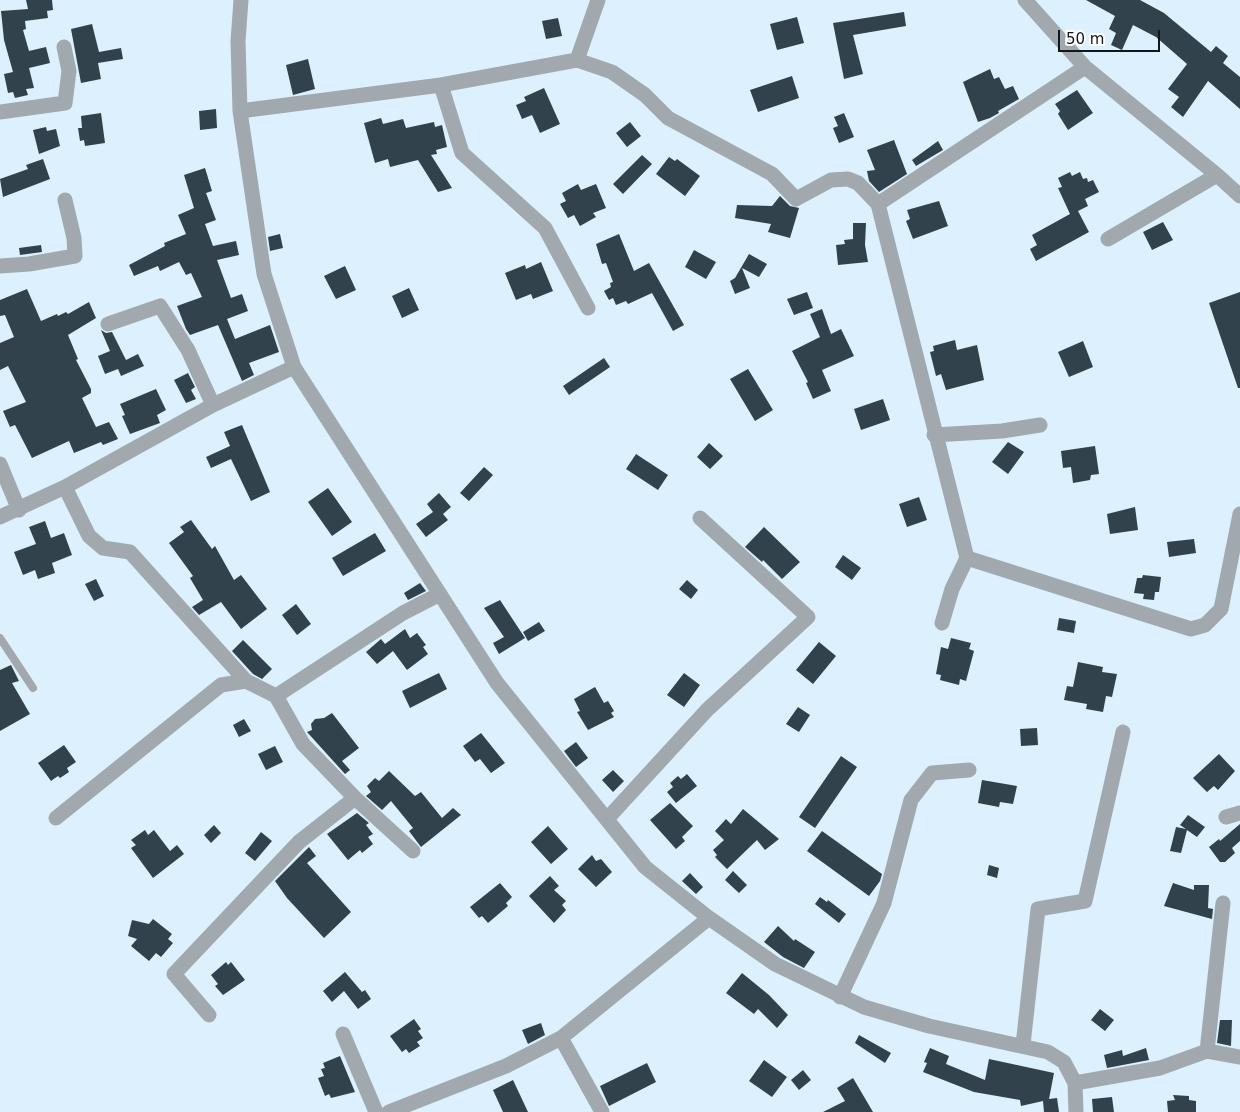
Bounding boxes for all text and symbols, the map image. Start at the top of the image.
scale bar [1060,20,1162,52]
text: 50 m [1066,30,1104,48]

